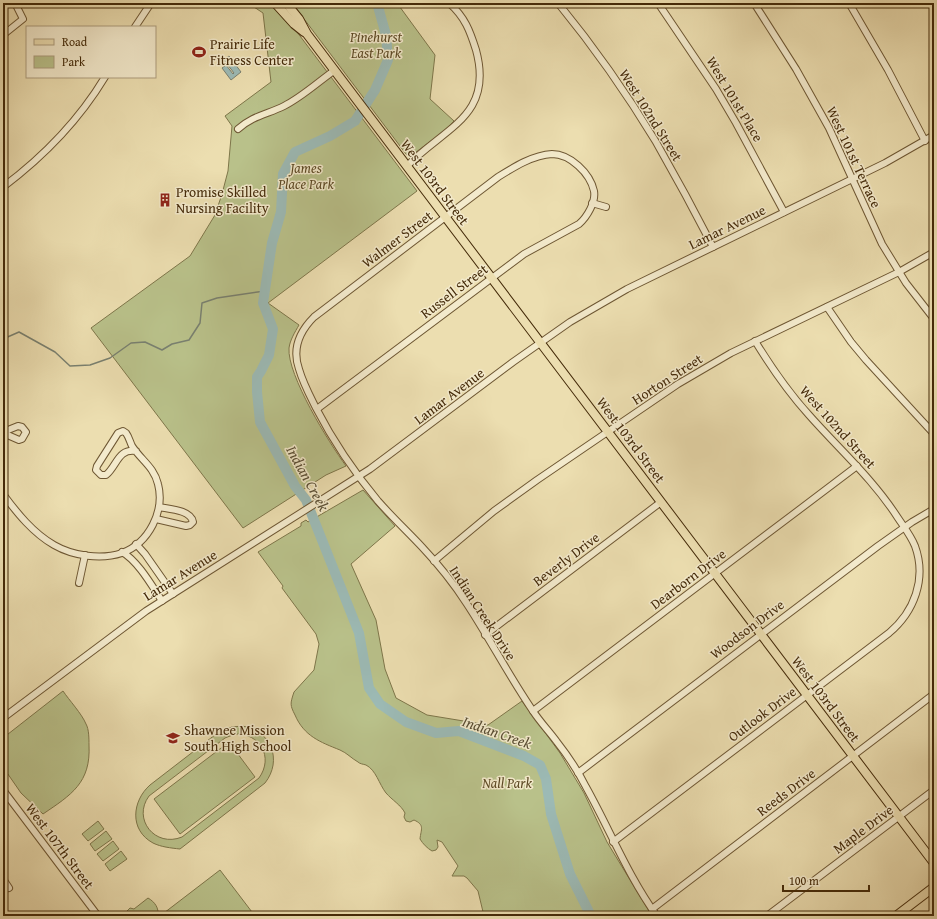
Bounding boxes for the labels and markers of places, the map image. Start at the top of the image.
place label: Prairie Life Fitness Center [210,34,294,70]
sports icon: Prairie Life Fitness Center [191,44,207,60]
place label: Promise Skilled Nursing Facility [176,182,269,218]
building icon: Promise Skilled Nursing Facility [157,192,173,208]
place label: Shawnee Mission South High School [184,720,292,756]
school or university icon: Shawnee Mission South High School [165,730,181,746]

